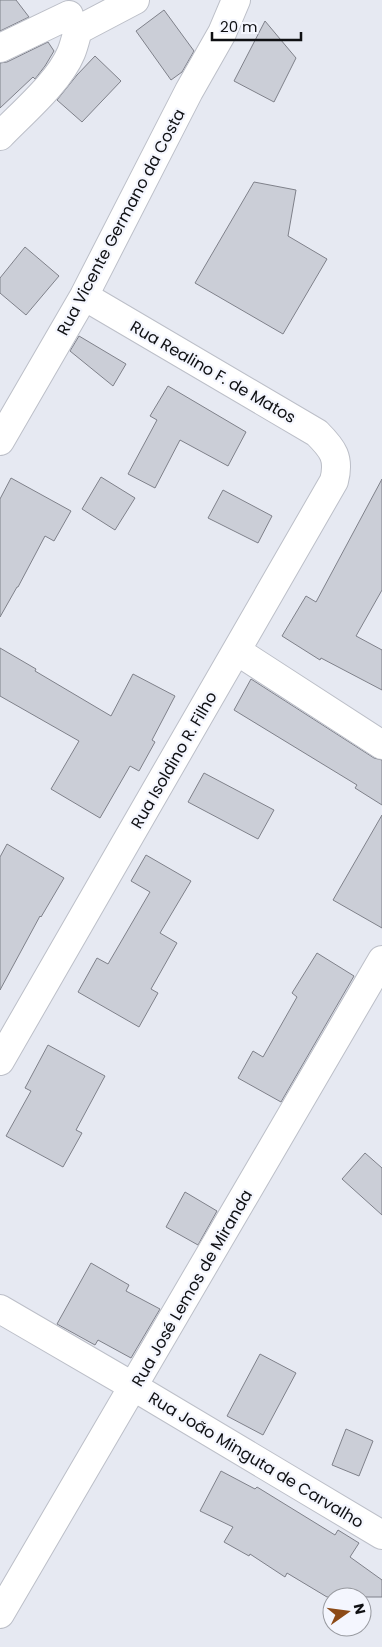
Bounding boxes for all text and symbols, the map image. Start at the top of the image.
scale bar [212,10,301,42]
text: 20 m [220,16,258,37]
street label: Rua Vicente Germano da Costa [51,105,191,339]
street label: Rua Realino F. de Matos [126,315,300,429]
street label: Rua Isoldino R. Filho [125,687,223,833]
street label: Rua José Lemos de Miranda [126,1185,258,1391]
street label: Rua João Minguta de Carvalho [144,1386,368,1534]
north arrow [322,1587,372,1637]
text: N [349,1601,371,1616]

